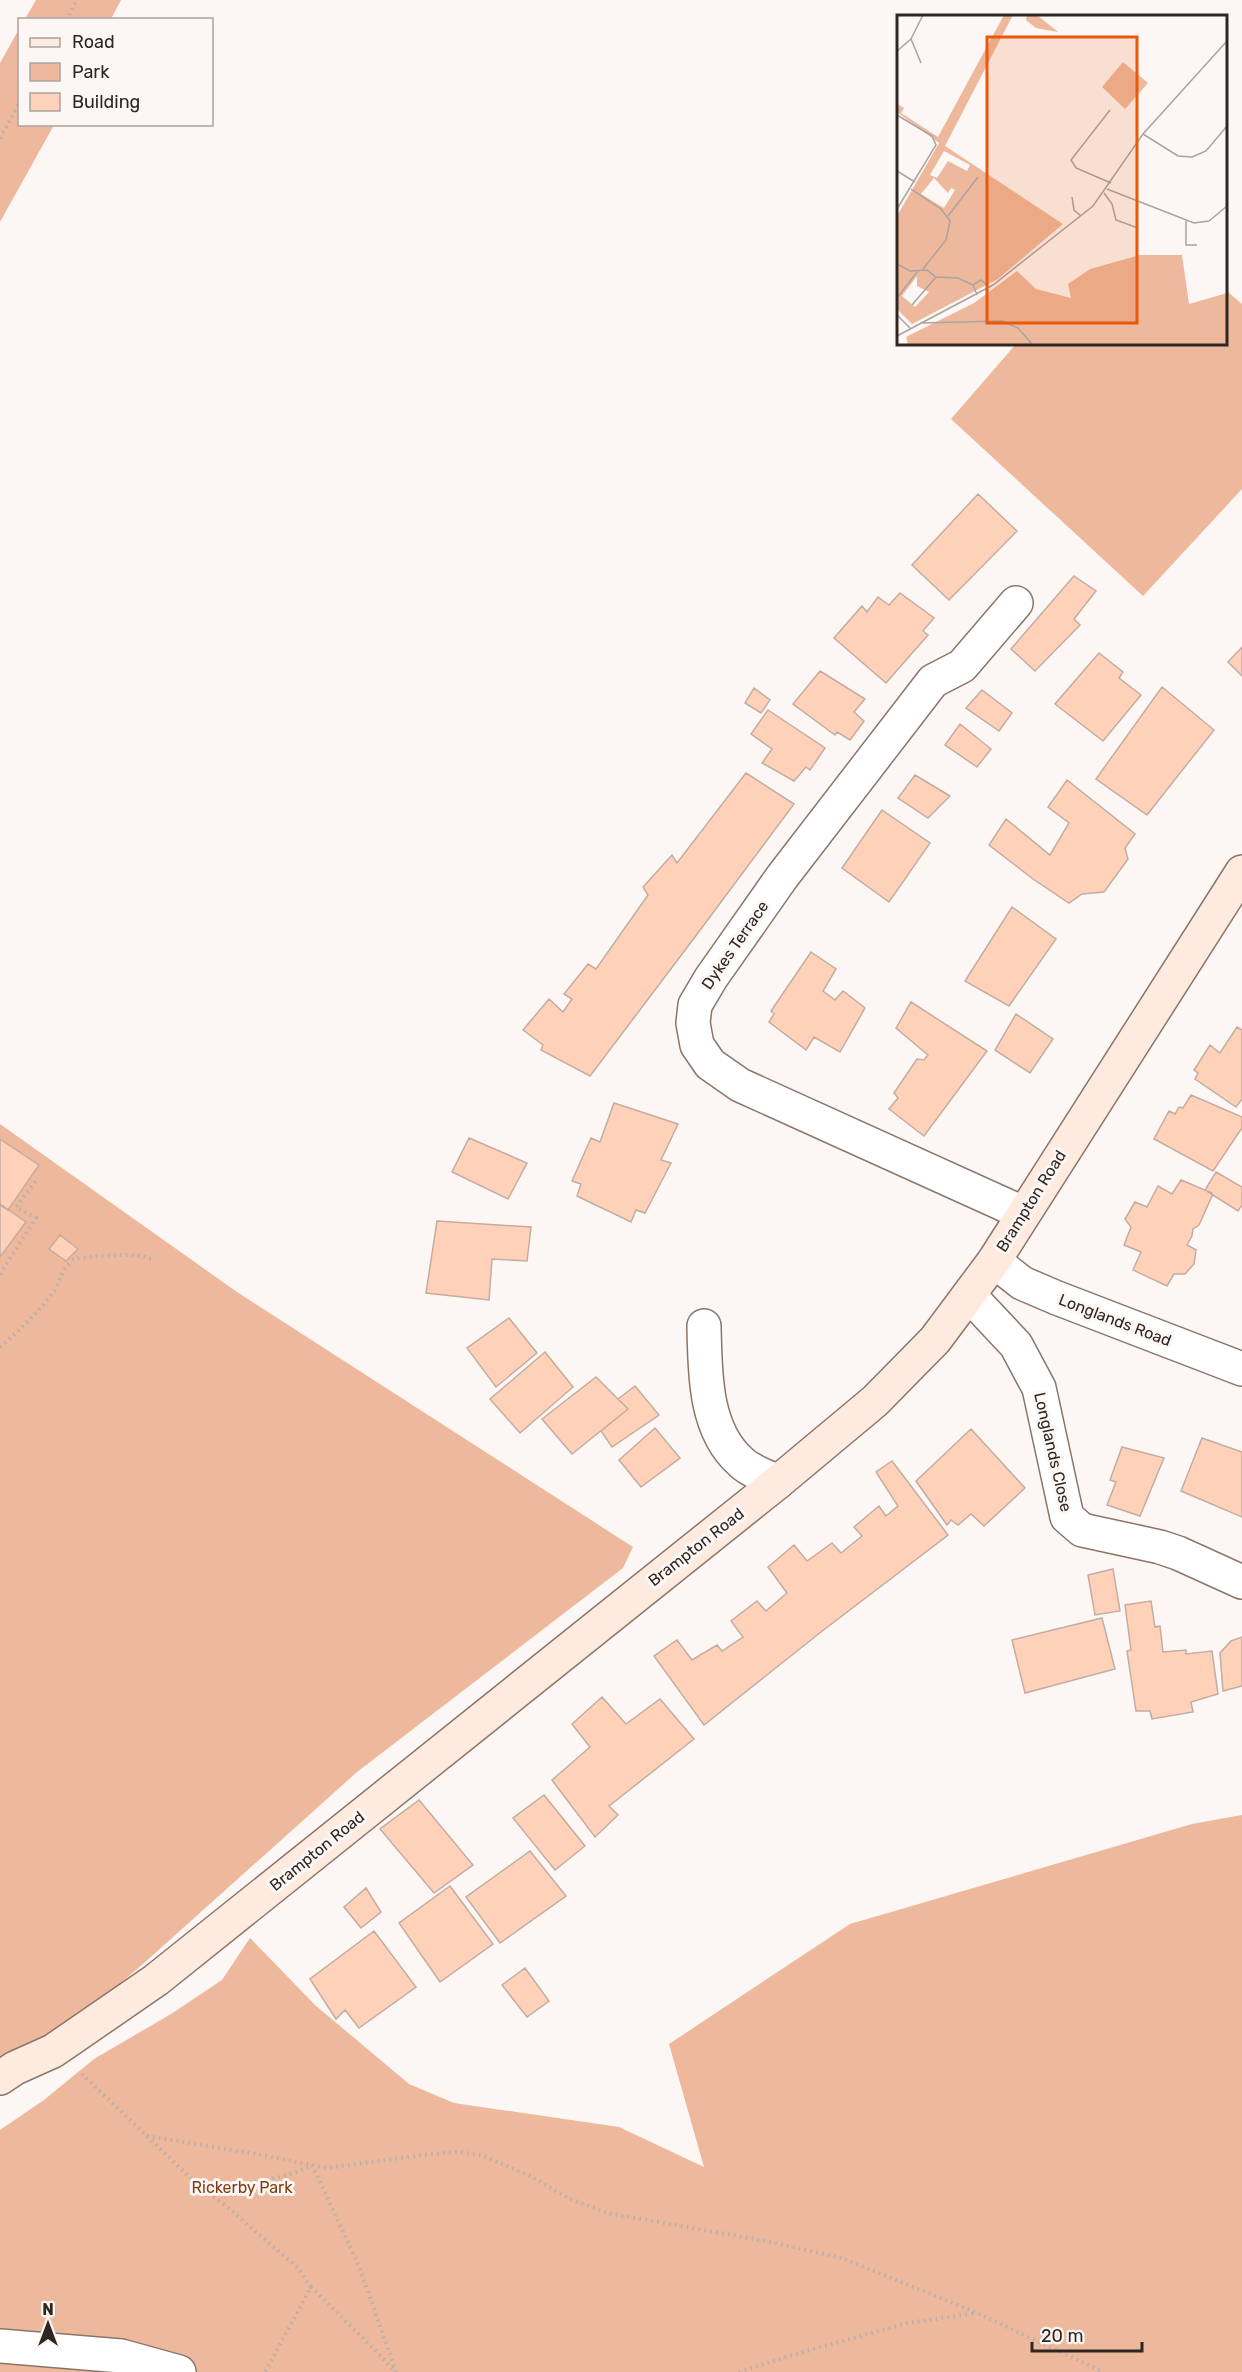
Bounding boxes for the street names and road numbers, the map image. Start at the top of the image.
street label: Dykes Terrace [697,897,773,993]
street label: Brampton Road [992,1147,1070,1255]
street label: Longlands Road [1056,1290,1174,1350]
street label: Longlands Close [1030,1390,1076,1514]
street label: Brampton Road [644,1504,748,1590]
street label: Brampton Road [266,1807,368,1895]

